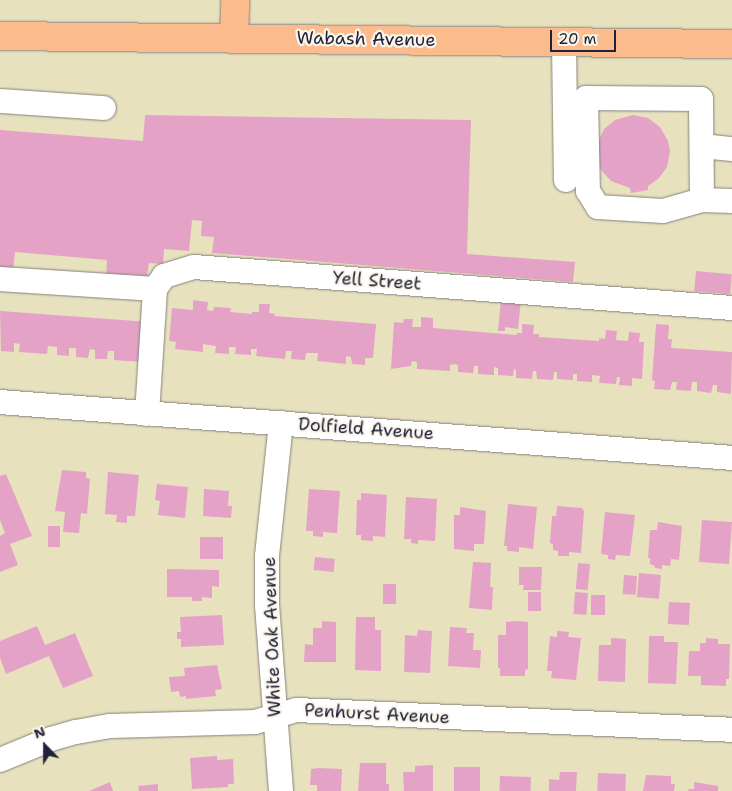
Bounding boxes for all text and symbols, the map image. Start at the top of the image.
scale bar [552,20,618,52]
street label: Wabash Avenue [296,27,436,51]
text: 20 m [558,29,597,49]
street label: Yell Street [332,267,422,295]
street label: Dolfield Avenue [297,413,435,445]
street label: White Oak Avenue [258,556,286,718]
street label: Penhurst Avenue [304,699,450,729]
north arrow [20,721,70,771]
text: N [31,722,48,743]

